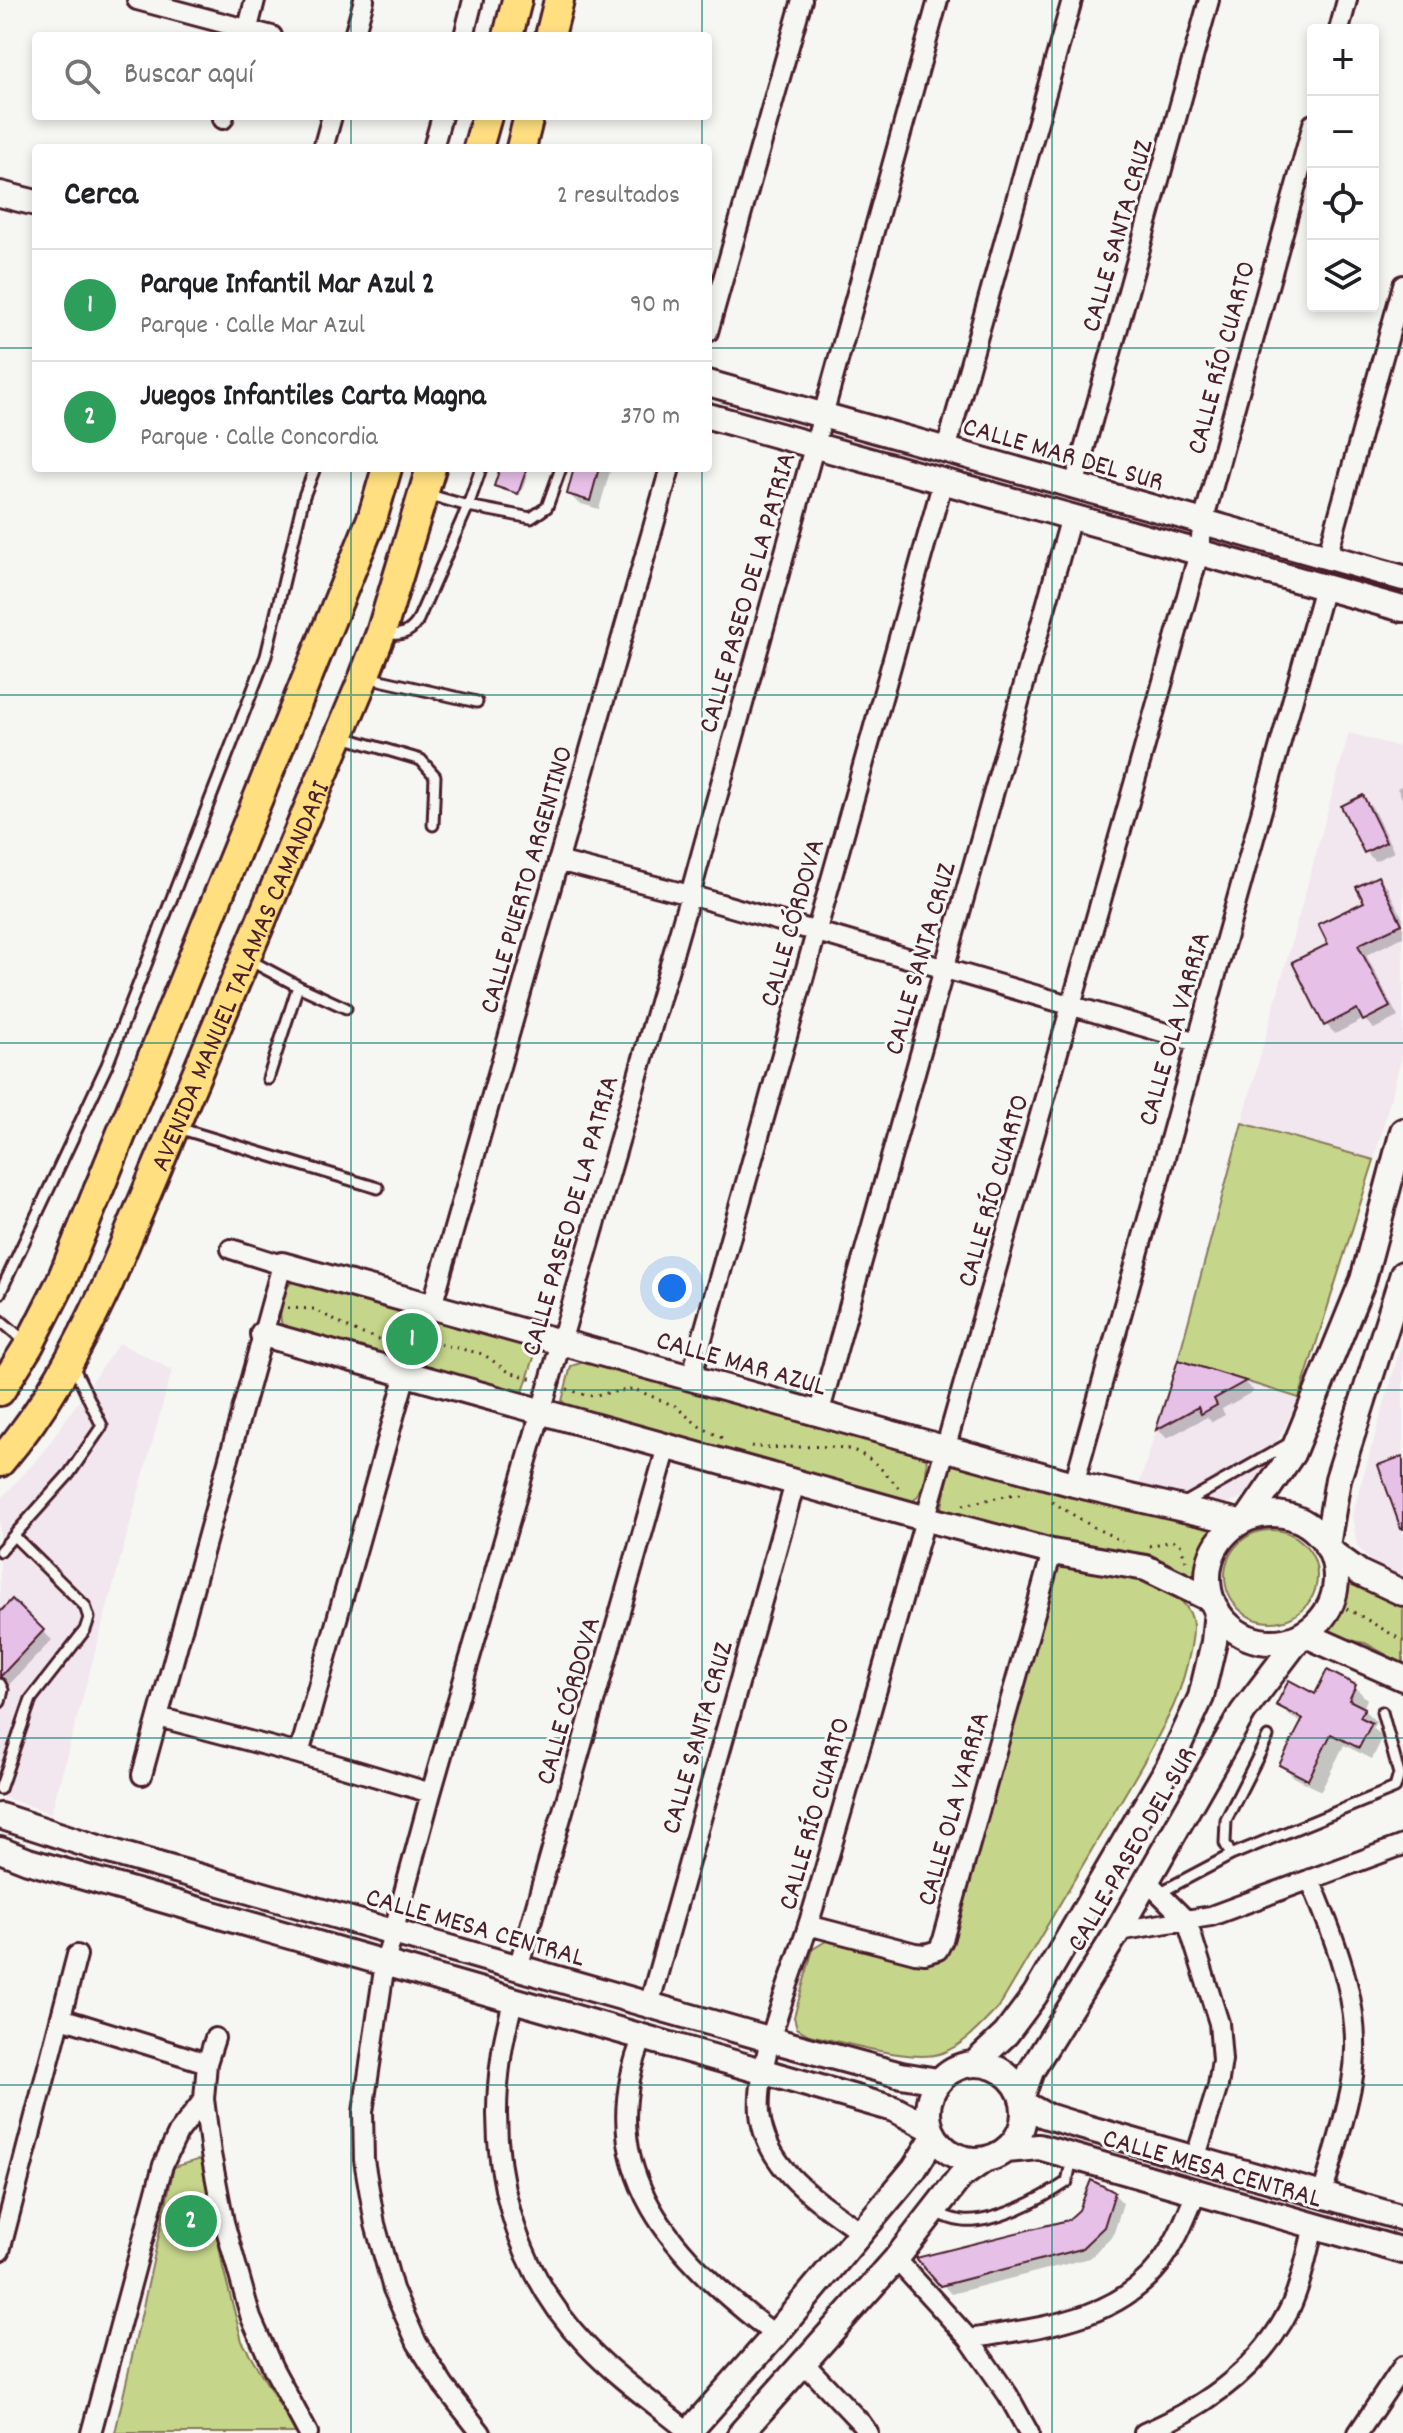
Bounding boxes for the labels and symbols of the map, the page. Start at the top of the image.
street label: CALLE SANTA CRUZ [1073,135,1167,337]
street label: CALLE RÍO CUARTO [1179,257,1269,459]
street label: CALLE MAR DEL SUR [957,409,1168,505]
street label: CALLE PASEO DE LA PATRIA [691,448,809,738]
street label: CALLE PUERTO ARGENTINO [471,742,586,1019]
street label: AVENIDA MANUEL TALAMAS CAMANDARI [143,775,343,1179]
street label: CALLE CÓRDOVA [752,835,838,1012]
street label: CALLE SANTA CRUZ [876,858,970,1060]
street label: CALLE OLA VARRIA [1130,928,1224,1131]
street label: CALLE PASEO DE LA PATRIA [514,1071,632,1361]
street label: CALLE RÍO CUARTO [949,1090,1042,1292]
your location [652,1268,692,1308]
pin: 1 [386,1309,438,1369]
street label: CALLE MAR AZUL [651,1322,830,1409]
street label: CALLE CÓRDOVA [528,1613,614,1790]
street label: CALLE SANTA CRUZ [653,1637,747,1839]
street label: CALLE OLA VARRIA [909,1708,1003,1911]
street label: CALLE RÍO CUARTO [770,1713,863,1915]
street label: CALLE PASEO DEL SUR [1059,1740,1209,1961]
street label: CALLE MESA CENTRAL [360,1879,589,1980]
street label: CALLE MESA CENTRAL [1097,2120,1326,2221]
pin: 2 [165,2191,217,2251]

